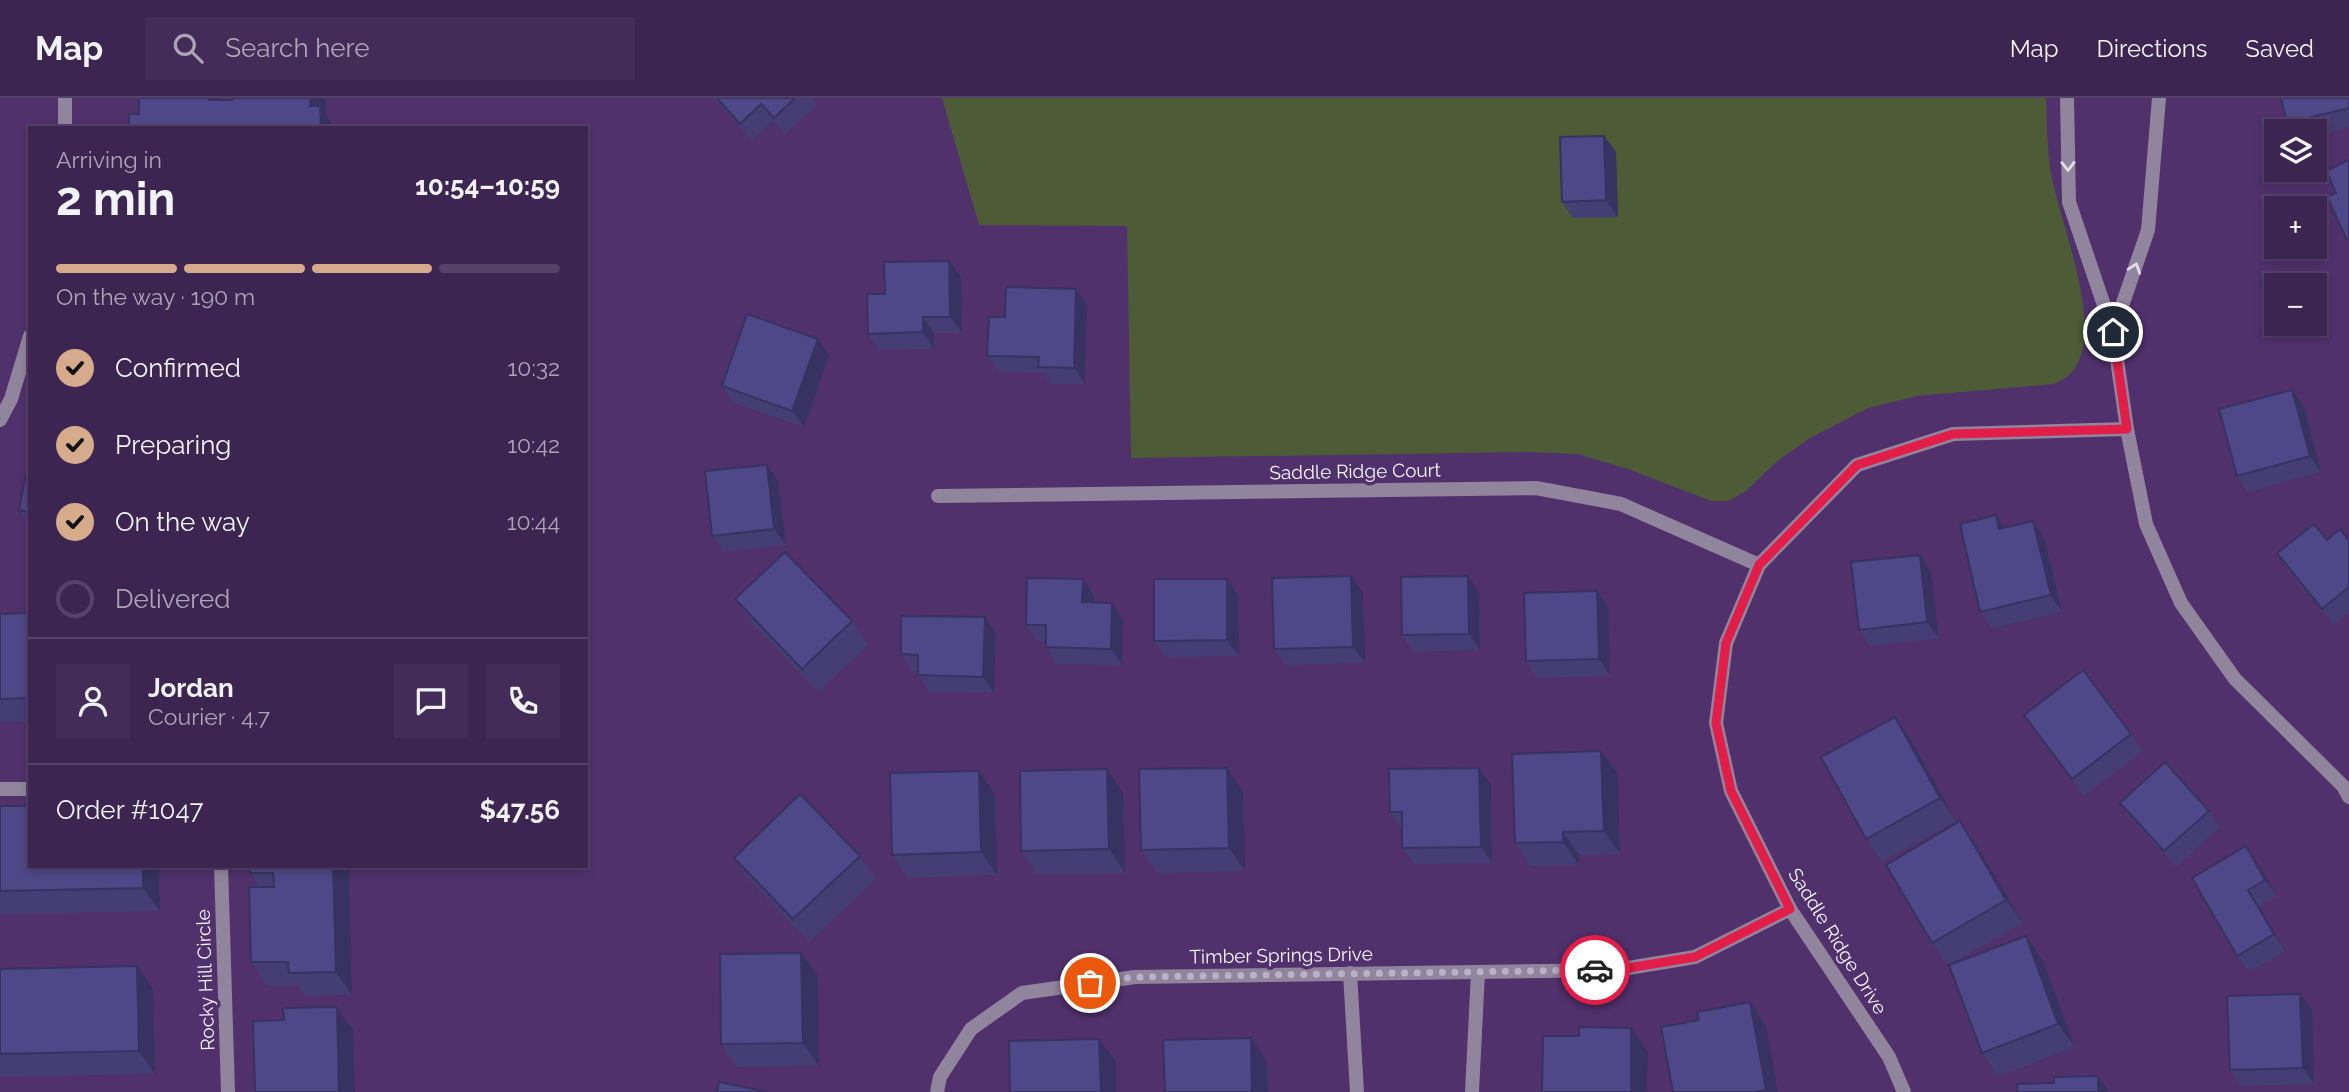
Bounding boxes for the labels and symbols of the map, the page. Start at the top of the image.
one-way arrow [2061,161,2076,172]
one-way arrow [2127,262,2141,274]
pin [2083,302,2143,362]
street label: Saddle Ridge Court [1269,458,1441,483]
street label: Saddle Ridge Drive [1784,864,1892,1018]
street label: Rocky Hill Circle [192,909,218,1051]
courier [1560,935,1630,1005]
street label: Timber Springs Drive [1189,942,1373,968]
pin [1060,953,1120,1013]

